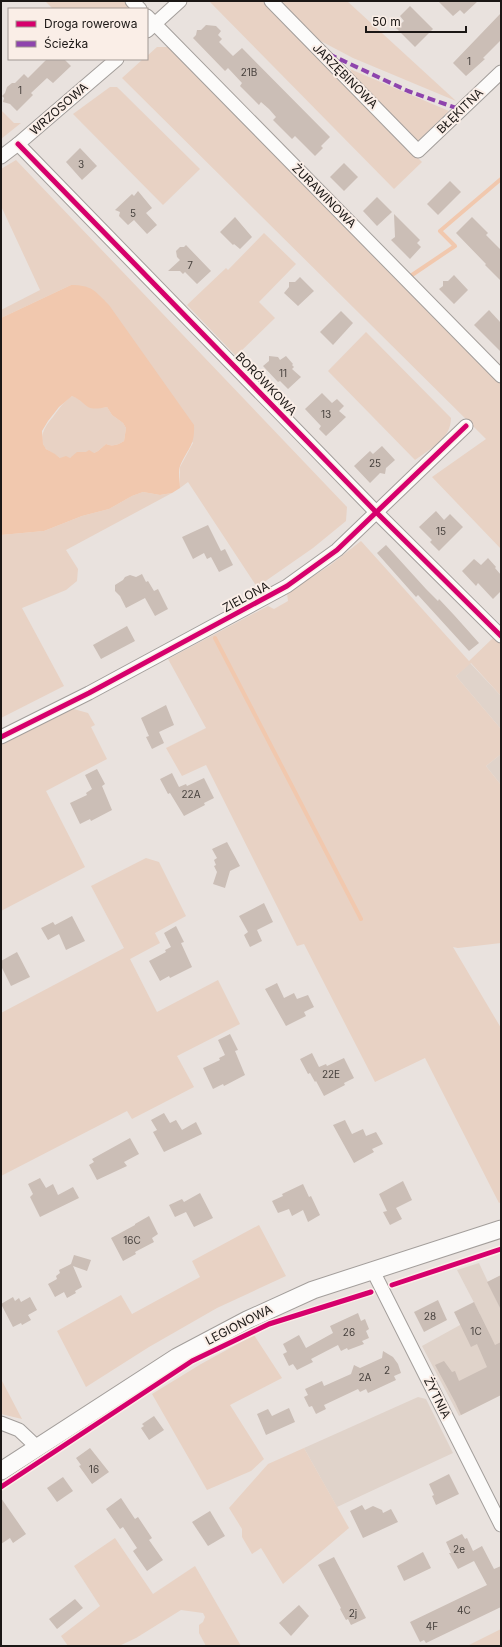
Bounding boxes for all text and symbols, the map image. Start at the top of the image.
legend [8,8,148,60]
scale bar [366,8,466,34]
text: 50 m [372,14,401,29]
text: Droga rowerowa [44,16,137,31]
text: Ścieżka [44,36,88,51]
street label: JARZĘBINOWA [310,40,381,111]
house number: 1 [467,55,471,67]
house number: 21B [241,66,257,78]
street label: WRZOSOWA [27,79,91,138]
house number: 1 [18,84,22,96]
street label: BŁĘKITNA [433,85,486,136]
house number: 3 [78,158,84,170]
street label: ŻURAWINOWA [289,160,360,231]
house number: 5 [130,207,136,219]
house number: 7 [187,259,193,271]
street label: BORÓWKOWA [232,349,300,418]
house number: 11 [279,367,287,379]
house number: 13 [321,408,331,420]
house number: 25 [369,457,381,469]
house number: 15 [436,525,446,537]
street label: ZIELONA [220,578,272,615]
house number: 22A [181,788,201,800]
house number: 22E [322,1068,340,1080]
house number: 16C [123,1234,141,1246]
street label: LEGIONOWA [203,1301,275,1348]
house number: 28 [424,1310,436,1322]
house number: 1C [470,1325,482,1337]
house number: 26 [343,1326,355,1338]
house number: 2 [384,1364,390,1376]
house number: 2A [359,1371,372,1383]
street label: ŻYTNIA [421,1375,454,1421]
house number: 16 [89,1463,99,1475]
house number: 2e [453,1543,465,1555]
house number: 4C [457,1604,471,1616]
house number: 2j [349,1607,357,1619]
house number: 4F [426,1620,438,1632]

